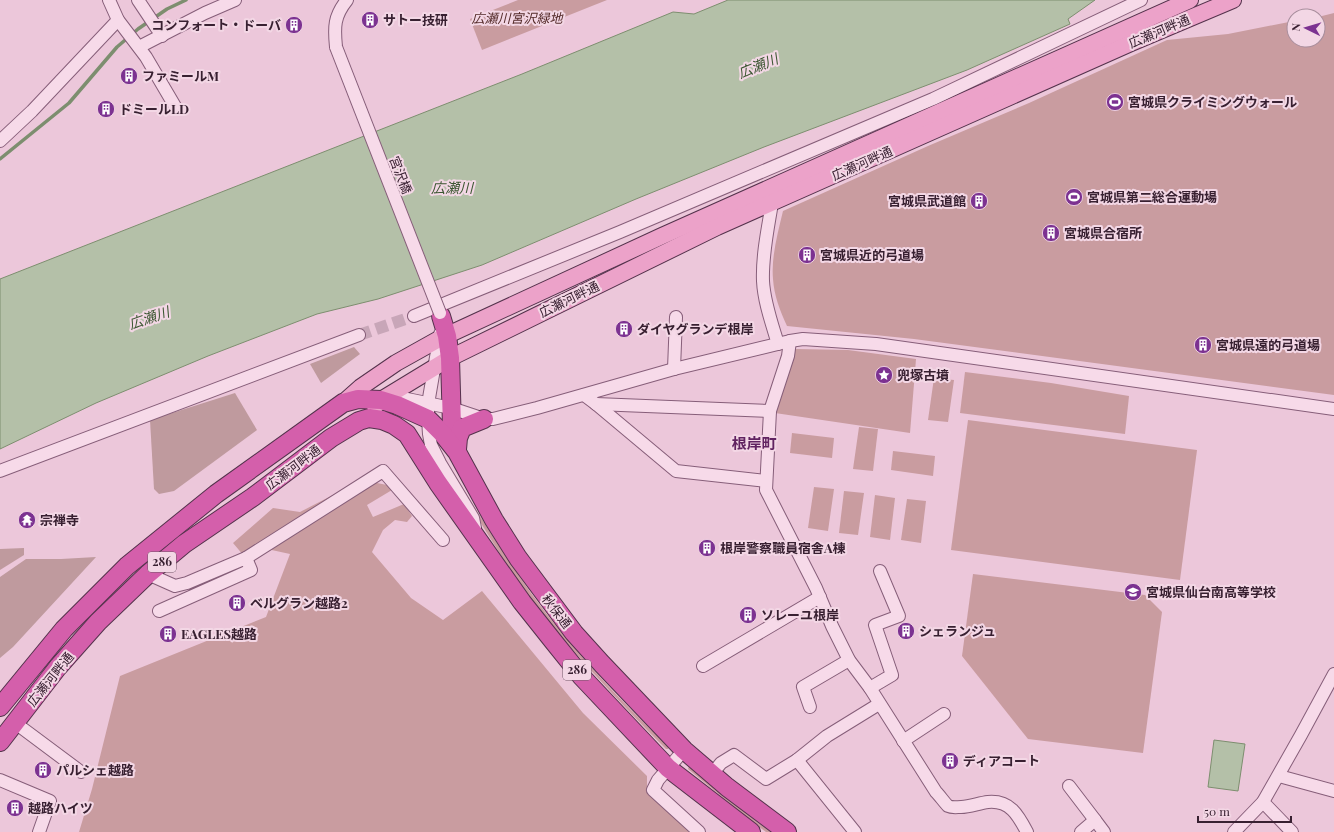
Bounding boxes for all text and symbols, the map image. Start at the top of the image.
north arrow [1286,8,1326,48]
park label: 広瀬川宮沢緑地 [471,9,564,26]
building icon: サトー技研 [360,10,380,30]
street label: 広瀬河畔通 [1126,10,1192,51]
place label: サトー技研 [383,11,448,28]
building icon: コンフォート・ドーバ [284,15,304,35]
place label: コンフォート・ドーバ [152,16,281,33]
text: N [1288,22,1303,32]
water label: 広瀬川 [735,48,783,82]
building icon: ファミールM [119,66,139,86]
place label: ファミールM [142,67,219,84]
sports icon: 宮城県クライミングウォール [1105,92,1125,112]
place label: 宮城県クライミングウォール [1128,93,1297,110]
building icon: ドミールLD [96,99,116,119]
place label: ドミールLD [119,100,189,117]
street label: 広瀬河畔通 [829,142,895,184]
street label: 宮沢橋 [387,154,416,196]
water label: 広瀬川 [431,178,475,197]
sports icon: 宮城県第二総合運動場 [1064,187,1084,207]
place label: 宮城県第二総合運動場 [1087,188,1217,205]
building icon: 宮城県武道館 [969,191,989,211]
place label: 宮城県武道館 [888,192,966,209]
building icon: 宮城県合宿所 [1041,223,1061,243]
place label: 宮城県合宿所 [1064,224,1142,241]
building icon: 宮城県近的弓道場 [797,245,817,265]
place label: 宮城県近的弓道場 [820,246,924,263]
street label: 広瀬河畔通 [536,277,602,320]
water label: 広瀬川 [126,301,174,333]
building icon: ダイヤグランデ根岸 [614,319,634,339]
place label: ダイヤグランデ根岸 [637,320,754,337]
building icon: 宮城県遠的弓道場 [1193,335,1213,355]
place label: 宮城県遠的弓道場 [1216,336,1320,353]
place icon: 兜塚古墳 [874,365,894,385]
place label: 兜塚古墳 [897,366,949,383]
district label: 根岸町 [731,433,777,453]
street label: 広瀬河畔通 [262,440,324,493]
temple icon: 宗禅寺 [17,510,37,530]
place label: 宗禅寺 [40,511,79,528]
building icon: 根岸警察職員宿舎A棟 [697,538,717,558]
place label: 根岸警察職員宿舎A棟 [720,539,846,556]
road number: 286 [148,552,176,572]
school or university icon: 宮城県仙台南高等学校 [1123,582,1143,602]
place label: 宮城県仙台南高等学校 [1146,583,1276,600]
street label: 秋保通 [539,590,576,631]
building icon: ベルグラン越路2 [227,593,247,613]
place label: ベルグラン越路2 [250,594,348,611]
building icon: ソレーユ根岸 [738,605,758,625]
place label: ソレーユ根岸 [761,606,839,623]
building icon: シェランジュ [896,621,916,641]
place label: シェランジュ [919,622,996,639]
building icon: EAGLES越路 [158,624,178,644]
place label: EAGLES越路 [181,625,257,642]
street label: 広瀬河畔通 [23,648,77,709]
road number: 286 [563,660,591,680]
building icon: ディアコート [940,751,960,771]
place label: ディアコート [963,752,1040,769]
building icon: パルシェ越路 [33,760,53,780]
place label: パルシェ越路 [56,761,134,778]
building icon: 越路ハイツ [5,798,25,818]
scale bar [1198,798,1291,824]
place label: 越路ハイツ [28,799,93,816]
text: 50 m [1204,803,1230,819]

